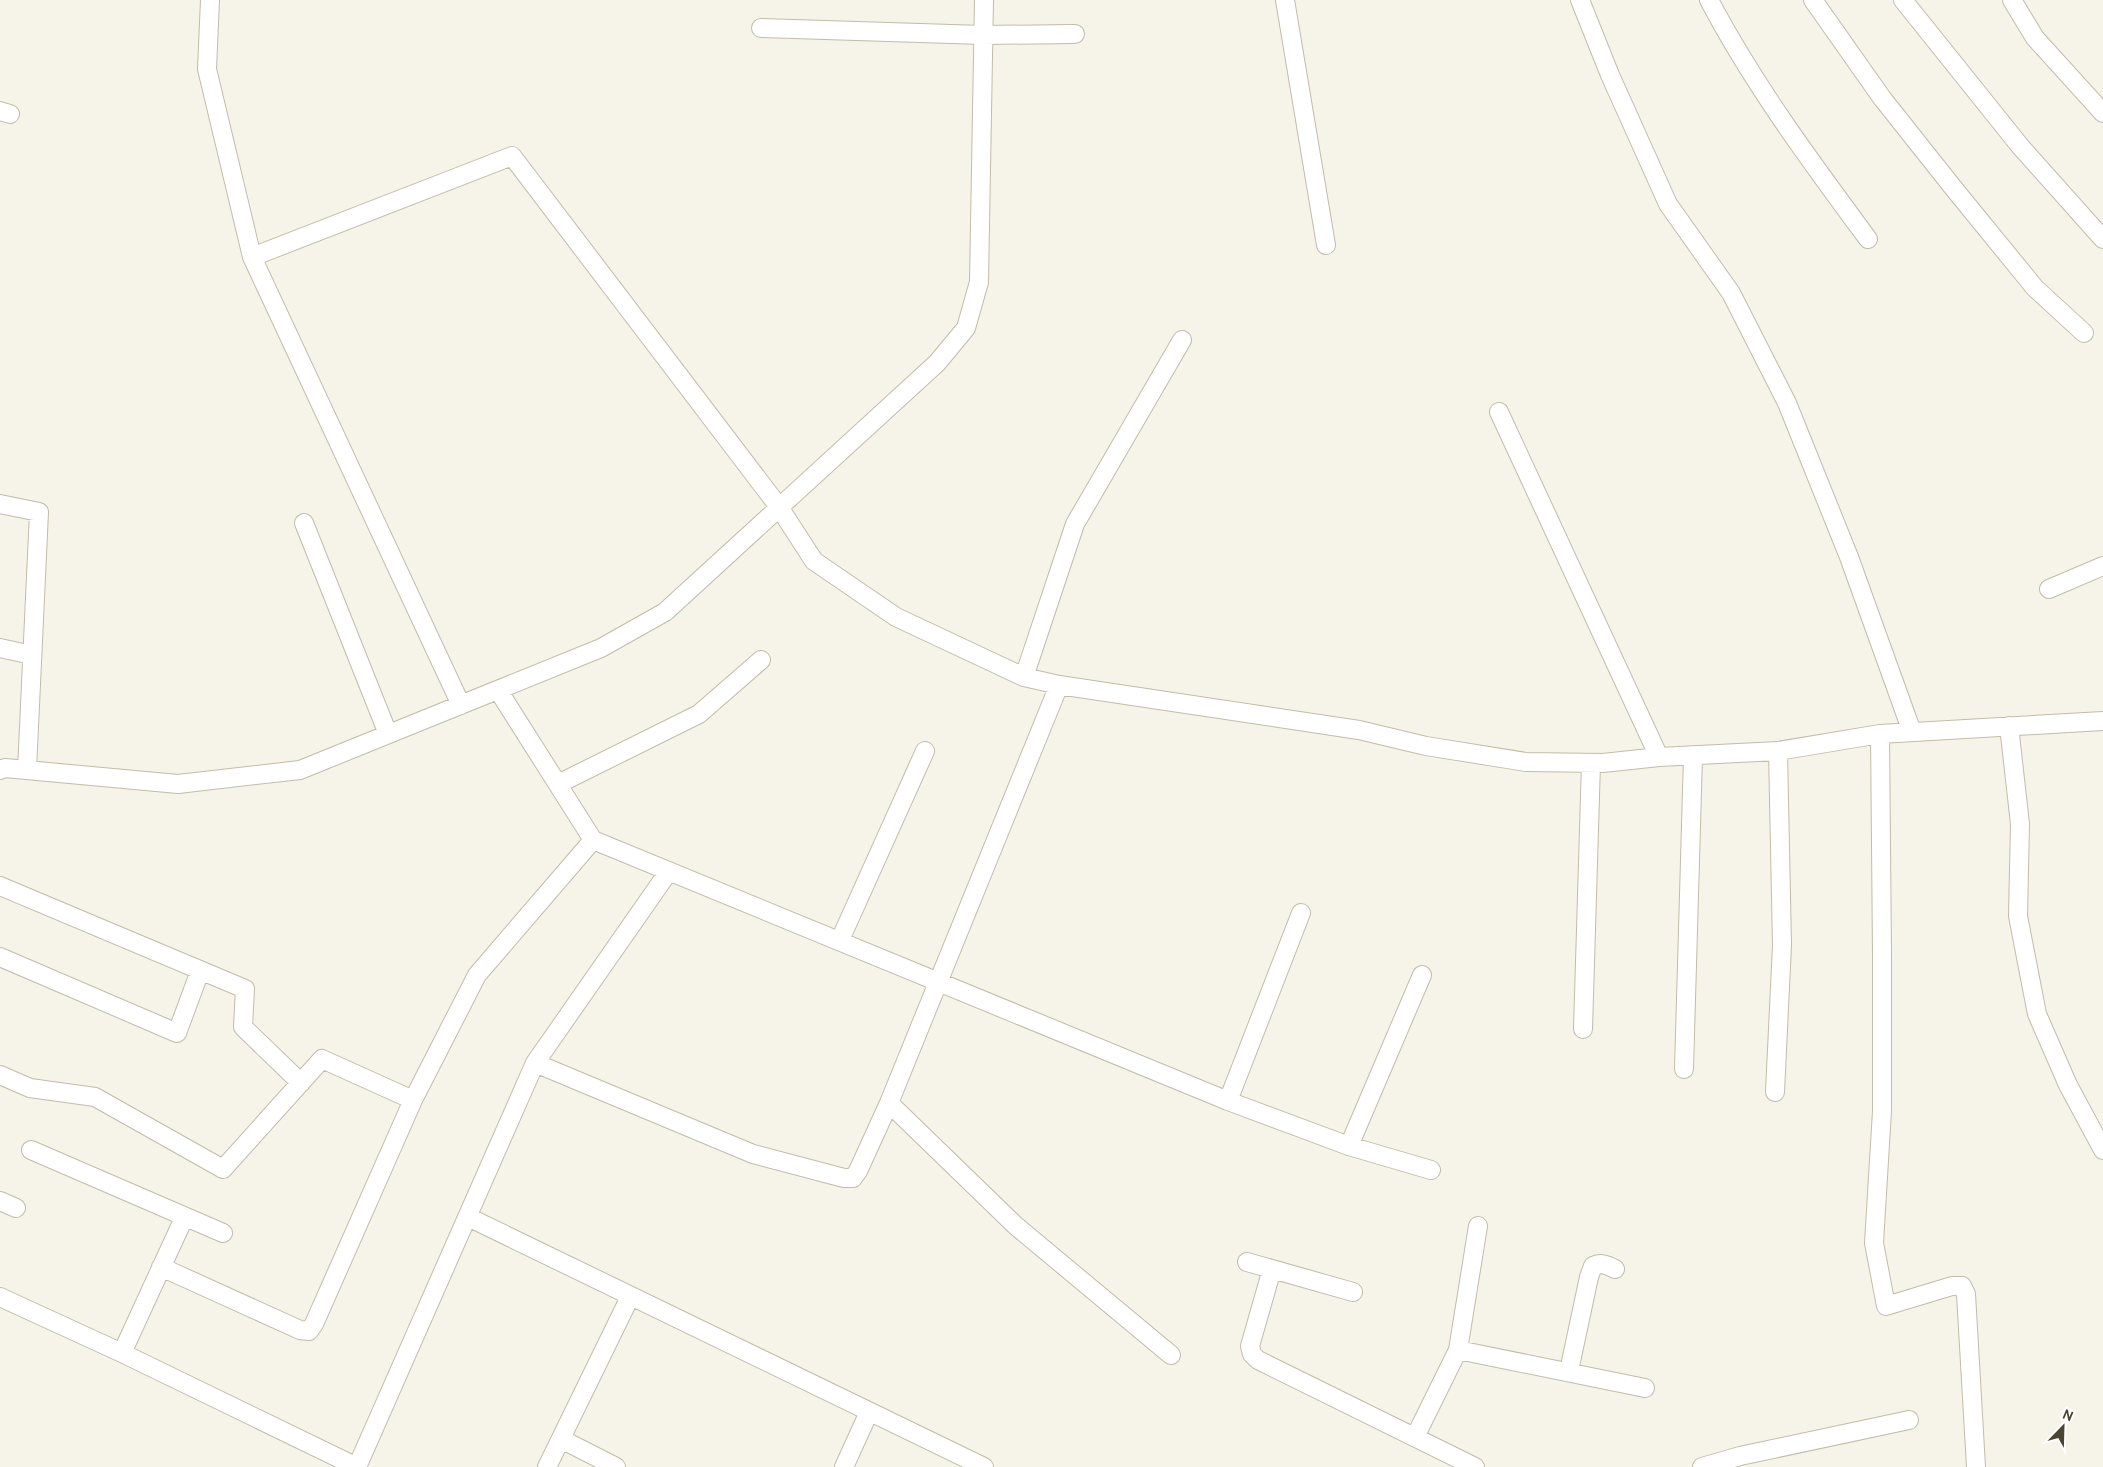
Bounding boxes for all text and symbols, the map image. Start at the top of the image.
north arrow [2038,1402,2088,1452]
text: N [2060,1405,2076,1425]

